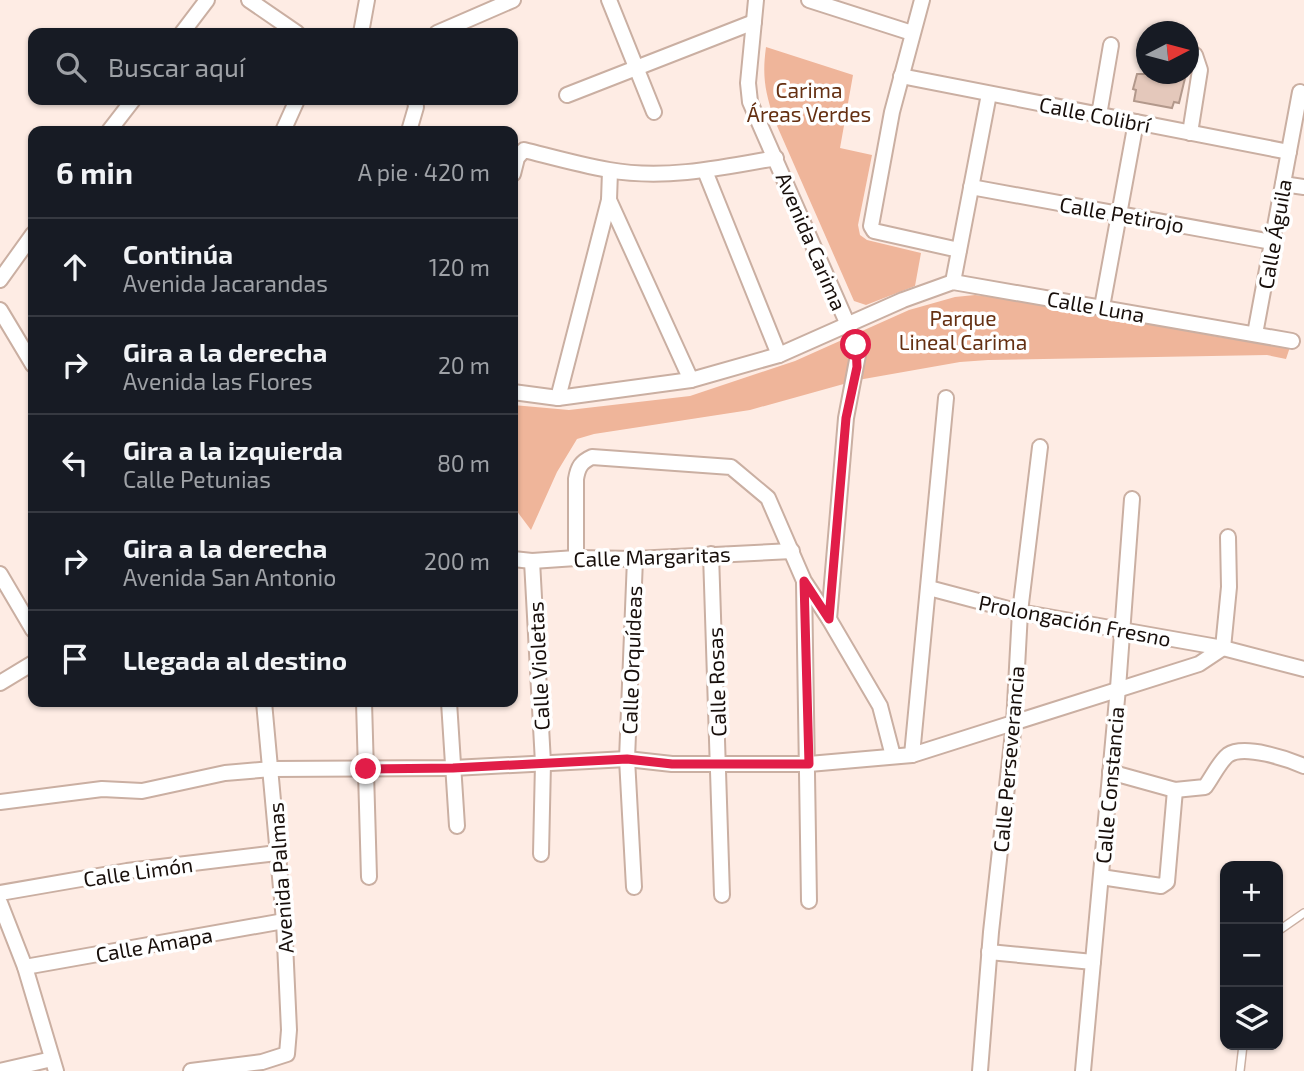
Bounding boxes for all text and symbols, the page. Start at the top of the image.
north arrow [1136,21,1199,84]
search box [28,28,518,105]
icon: search [52,48,90,86]
text: Buscar aquí [108,51,245,82]
park label: Carima Áreas Verdes [747,77,871,126]
street label: Calle Colibrí [1037,91,1154,137]
text: 6 min [56,154,133,190]
text: A pie · 420 m [358,158,490,186]
street label: Avenida Carima [772,168,852,314]
street label: Calle Águila [1252,177,1296,291]
street label: Calle Petirojo [1058,191,1186,238]
text: Continúa [123,238,233,269]
icon: ahead [56,248,94,286]
text: 120 m [429,253,490,281]
text: Avenida Jacarandas [123,269,328,297]
street label: Calle Luna [1045,285,1147,327]
park label: Parque Lineal Carima [899,305,1027,354]
route start [840,329,871,360]
text: Gira a la derecha [123,336,327,367]
icon: right [56,346,94,384]
text: 20 m [438,351,490,379]
text: Avenida las Flores [123,367,313,395]
text: Gira a la izquierda [123,434,343,465]
icon: left [56,444,94,482]
text: 80 m [437,449,490,477]
text: Calle Petunias [123,465,271,493]
text: Gira a la derecha [123,532,327,563]
street label: Calle Margaritas [573,541,731,571]
icon: right [56,542,94,580]
text: 200 m [424,547,490,575]
text: Avenida San Antonio [123,563,336,591]
street label: Calle Orquídeas [616,585,646,735]
street label: Prolongación Fresno [977,589,1173,651]
street label: Calle Violetas [522,601,554,731]
street label: Calle Rosas [702,627,730,737]
icon: arrive [56,640,94,678]
text: Llegada al destino [123,644,347,675]
street label: Calle Perseverancia [987,665,1029,853]
street label: Calle Constancia [1090,705,1128,865]
route end [350,753,381,784]
street label: Avenida Palmas [262,802,298,954]
street label: Calle Limón [82,851,194,891]
map controls [1220,861,1283,1050]
button: + [1220,861,1283,924]
street label: Calle Amapa [94,921,214,967]
button: − [1220,924,1283,987]
button: layers [1220,987,1283,1050]

